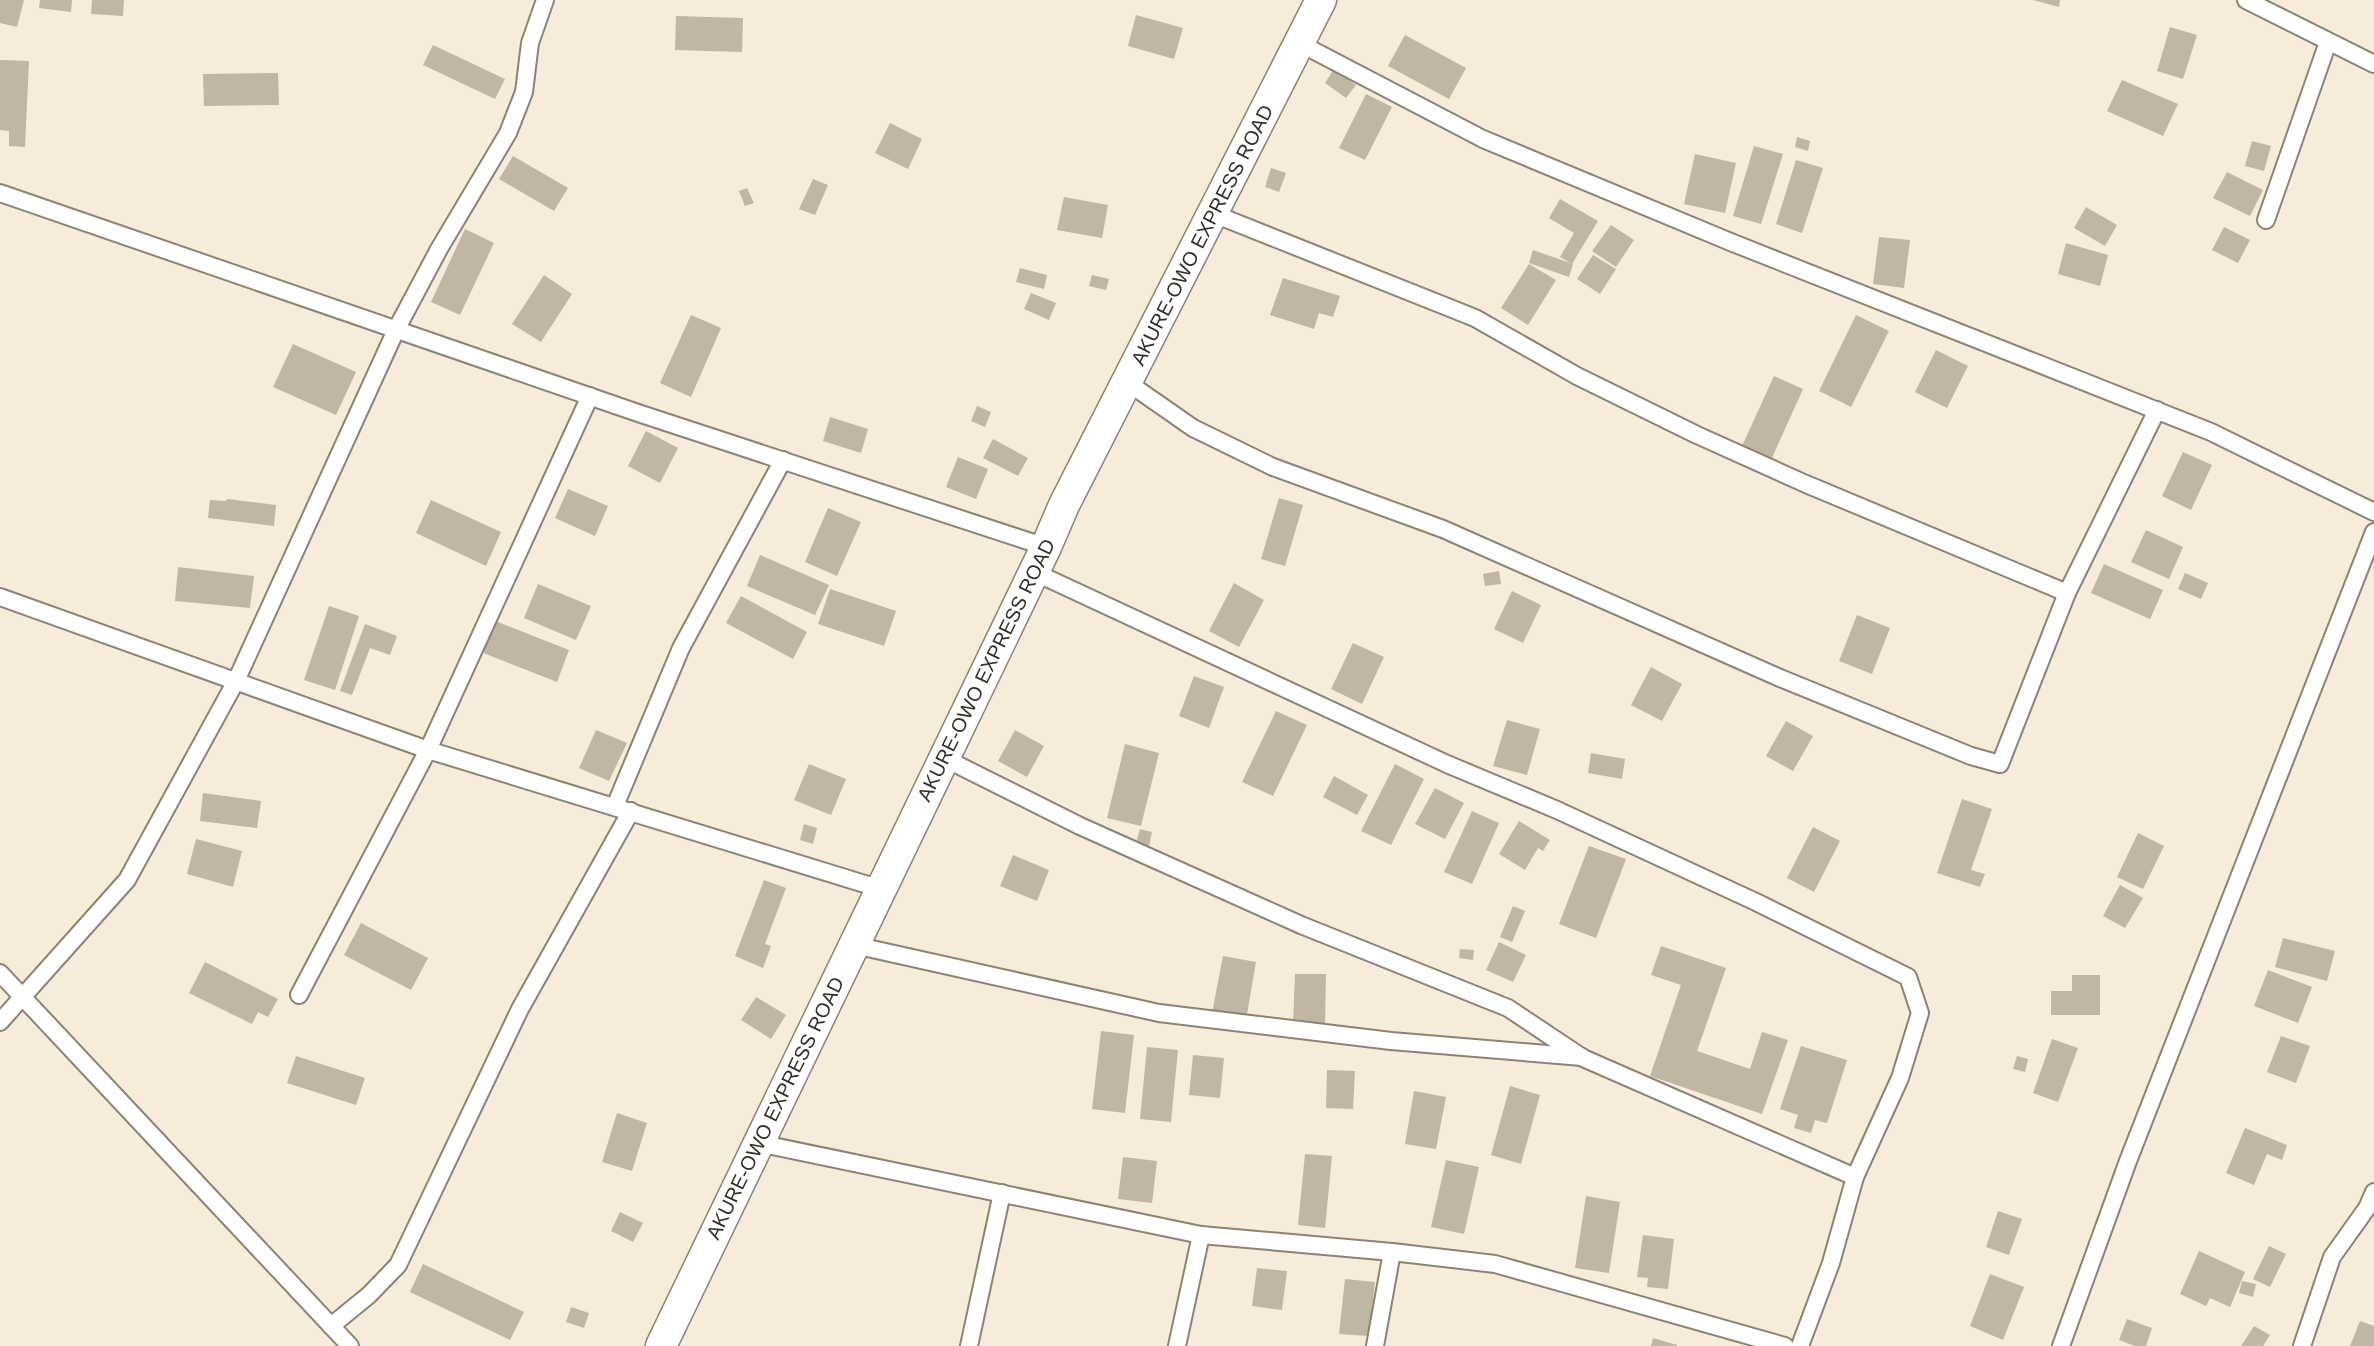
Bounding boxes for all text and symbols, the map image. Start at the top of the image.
street label: AKURE-OWO EXPRESS ROAD [1127,101,1277,369]
street label: AKURE-OWO EXPRESS ROAD [913,535,1059,805]
street label: AKURE-OWO EXPRESS ROAD [702,973,848,1243]

